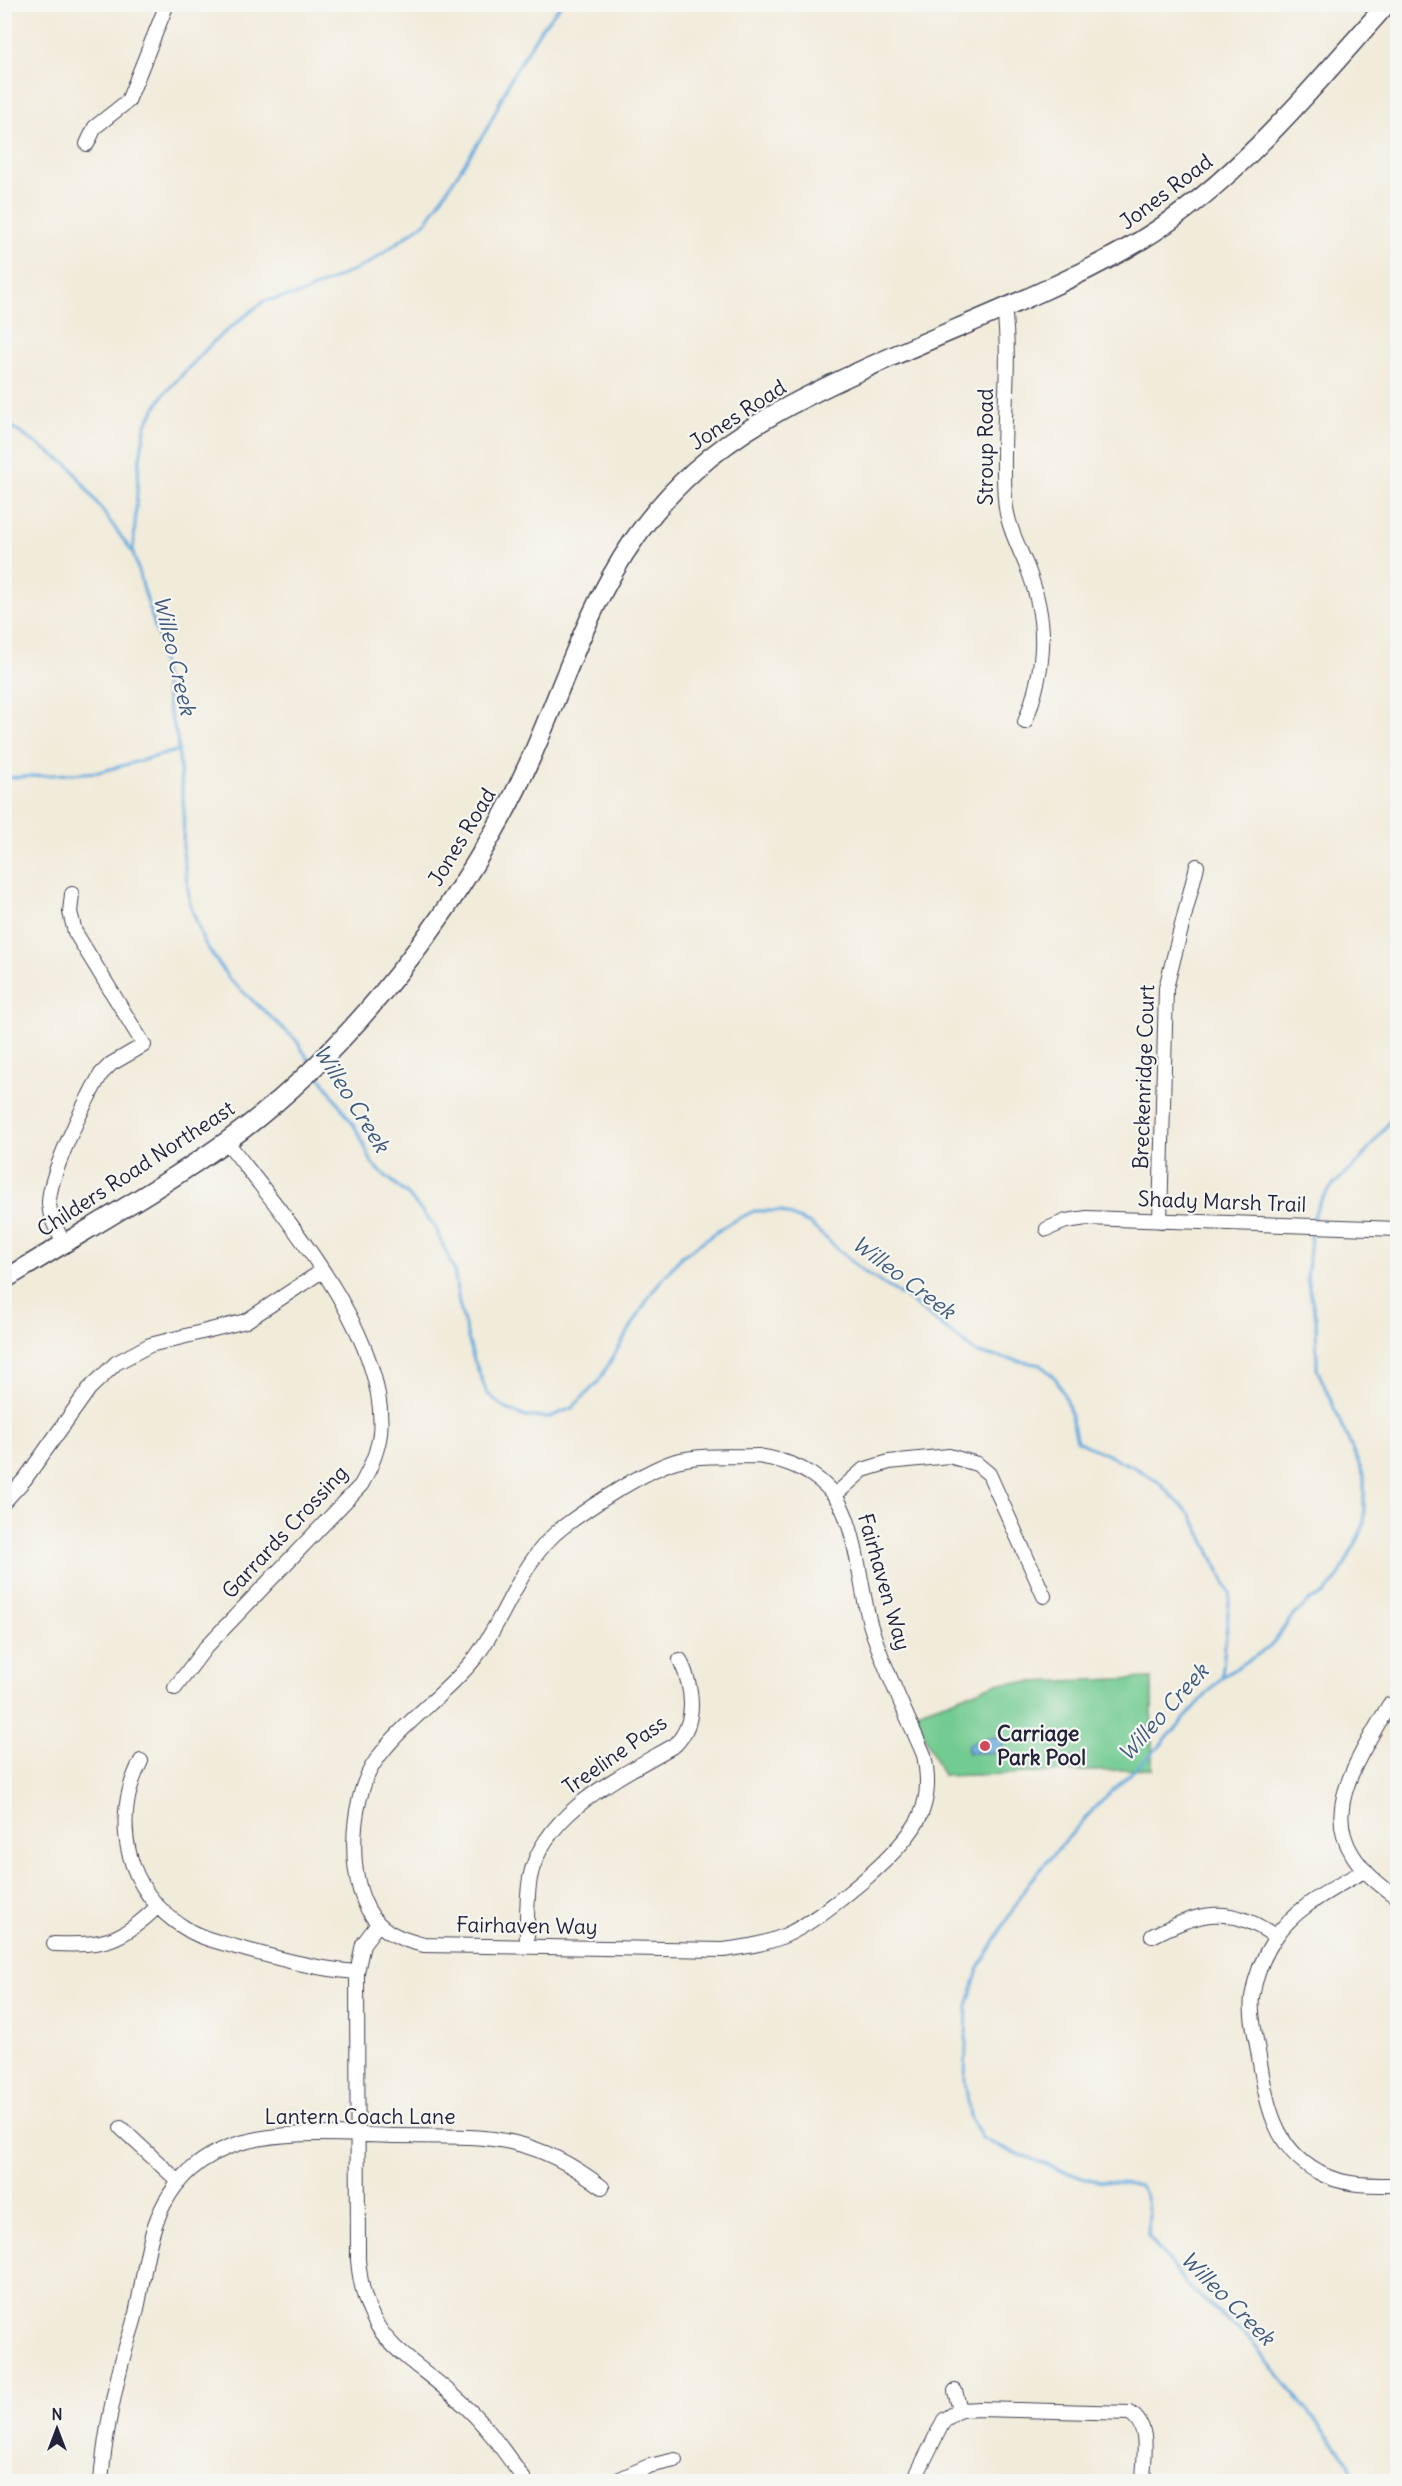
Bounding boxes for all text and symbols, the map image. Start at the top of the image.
street label: Jones Road [1114,148,1218,235]
street label: Jones Road [684,373,791,456]
street label: Stroup Road [972,388,999,506]
water label: Willeo Creek [148,592,203,719]
street label: Jones Road [422,783,501,891]
street label: Breckenridge Court [1127,984,1160,1170]
water label: Willeo Creek [308,1039,397,1159]
street label: Childers Road Northeast [32,1095,240,1243]
street label: Shady Marsh Trail [1137,1185,1307,1218]
water label: Willeo Creek [847,1229,962,1326]
street label: Garrards Crossing [216,1459,353,1604]
street label: Fairhaven Way [852,1510,917,1653]
water label: Willeo Creek [1112,1656,1215,1767]
street label: Treeline Pass [557,1709,672,1800]
place label: Carriage Park Pool [997,1720,1086,1771]
marker: Carriage Park Pool [978,1739,992,1753]
street label: Fairhaven Way [456,1911,598,1940]
street label: Lantern Coach Lane [265,2103,455,2130]
water label: Willeo Creek [1175,2245,1282,2352]
north arrow [27,2399,87,2459]
text: N [51,2404,63,2424]

